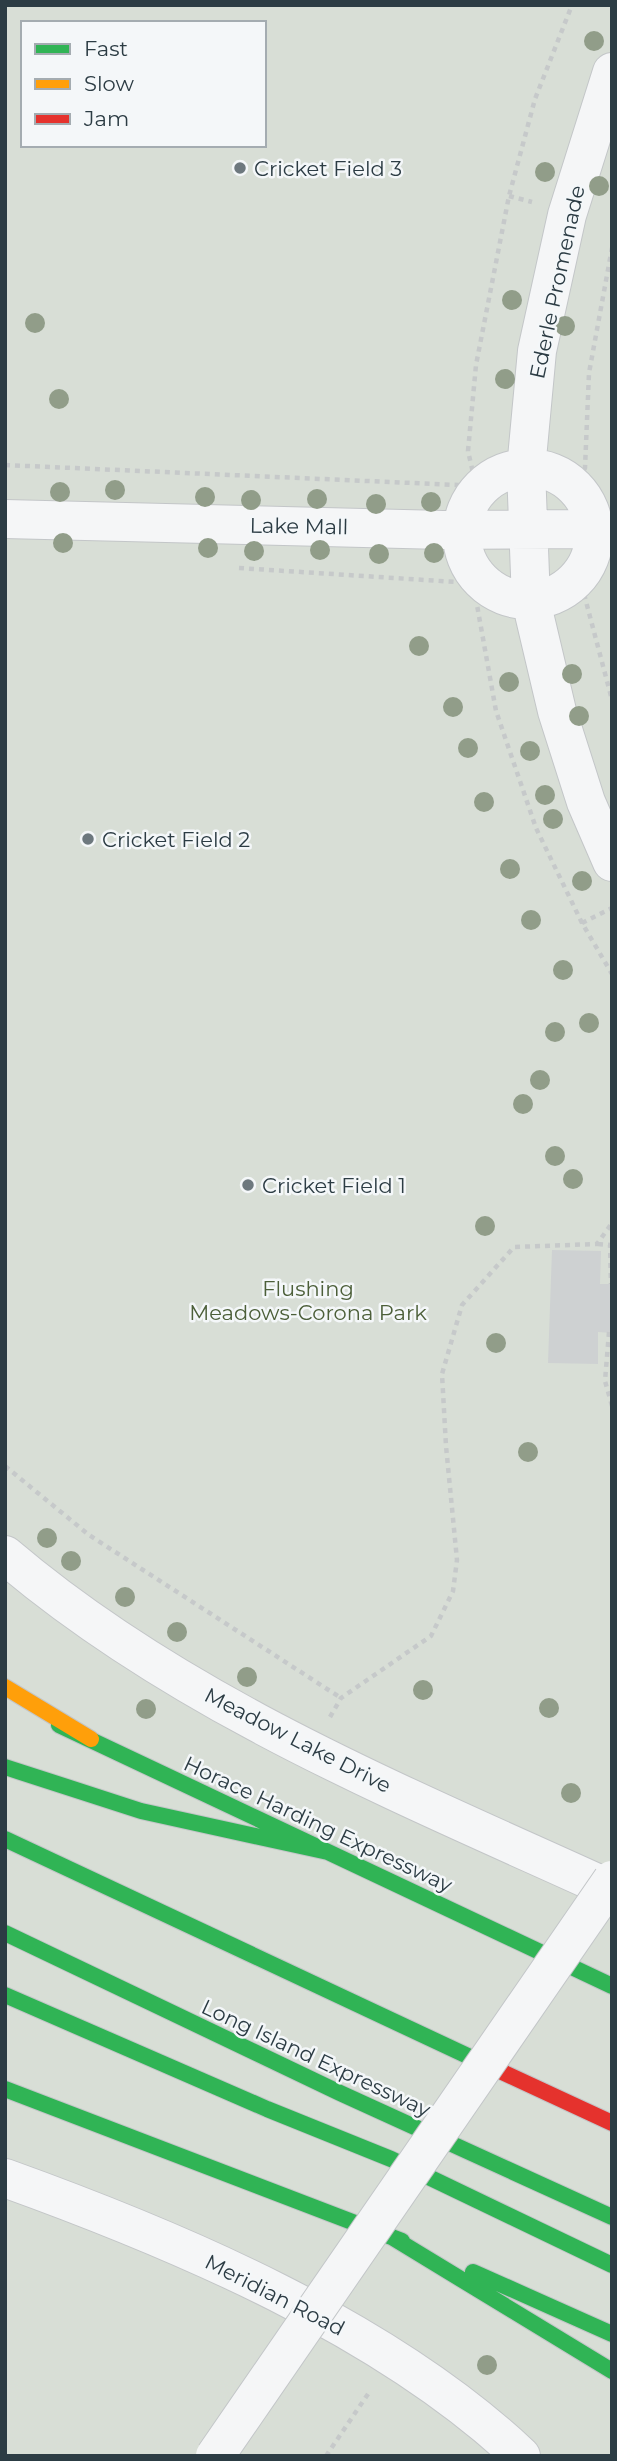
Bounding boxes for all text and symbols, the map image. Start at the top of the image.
legend [21,21,266,147]
text: Fast [84,36,128,61]
text: Slow [84,71,134,96]
text: Jam [83,106,129,131]
place label: Cricket Field 3 [254,156,402,181]
marker: Cricket Field 3 [232,160,248,176]
street label: Ederle Promenade [524,183,590,381]
street label: Lake Mall [249,513,349,539]
place label: Cricket Field 2 [102,827,250,852]
marker: Cricket Field 2 [80,831,96,847]
place label: Cricket Field 1 [262,1173,406,1198]
marker: Cricket Field 1 [240,1177,256,1193]
park label: Flushing Meadows-Corona Park [189,1276,427,1325]
street label: Meadow Lake Drive [201,1682,395,1798]
street label: Horace Harding Expressway [180,1751,457,1898]
street label: Long Island Expressway [198,1994,435,2122]
street label: Meridian Road [201,2249,349,2341]

